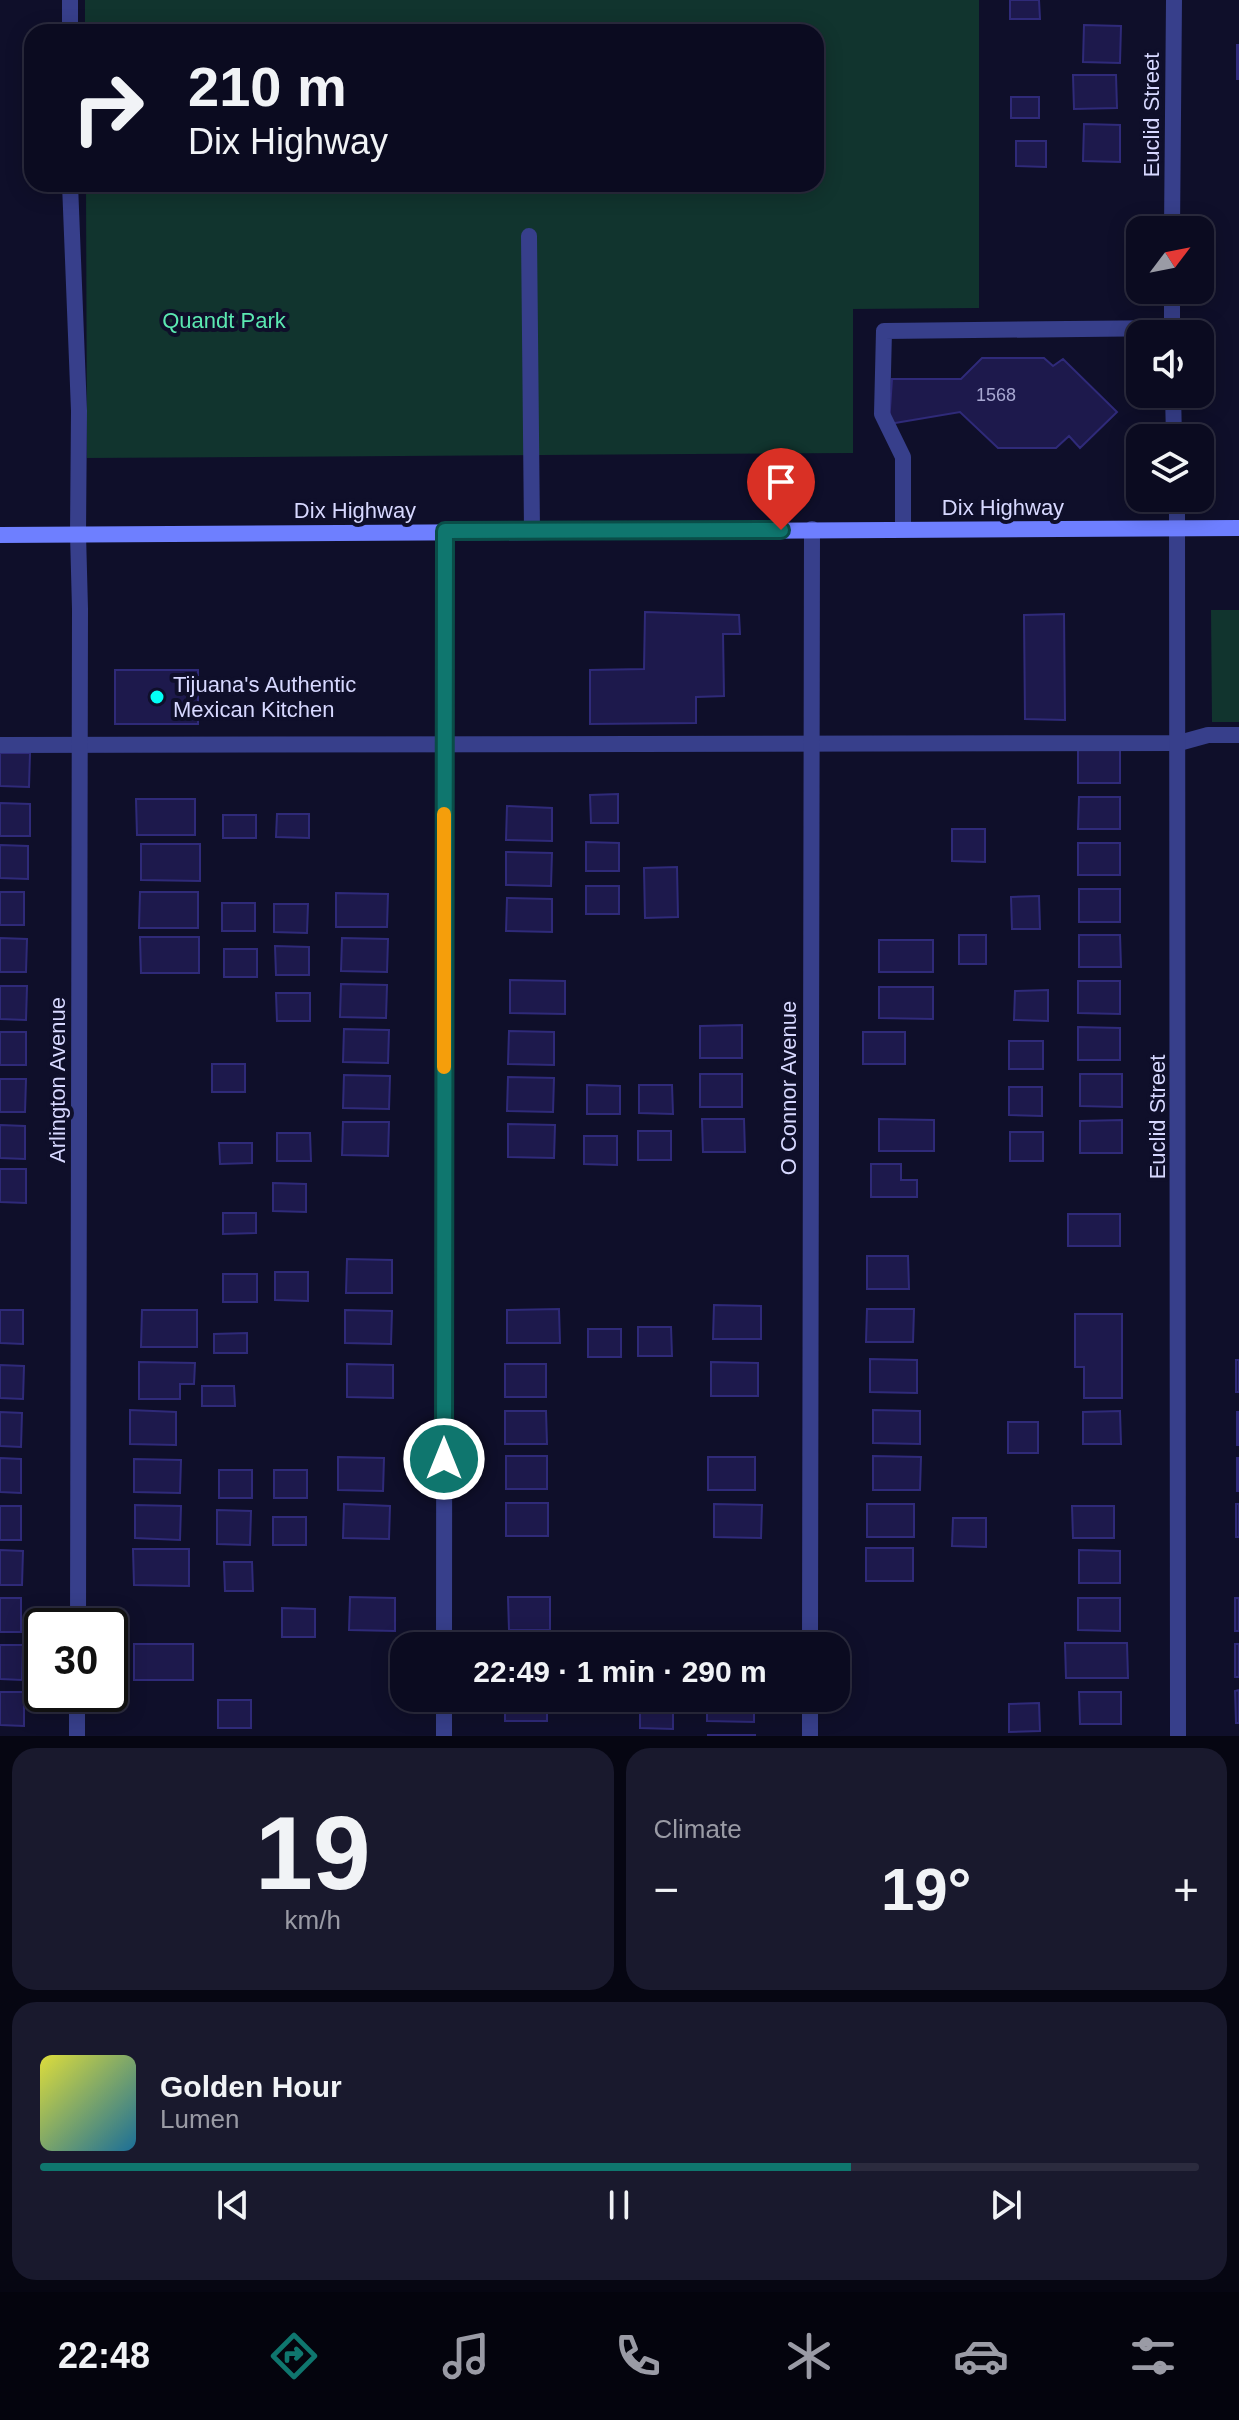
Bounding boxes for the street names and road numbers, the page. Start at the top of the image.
street label: Euclid Street [1139,53,1164,177]
street label: Dix Highway [942,495,1064,520]
street label: Dix Highway [294,498,416,523]
street label: Arlington Avenue [45,997,70,1163]
street label: O Connor Avenue [776,1001,801,1175]
street label: Euclid Street [1145,1055,1170,1179]

